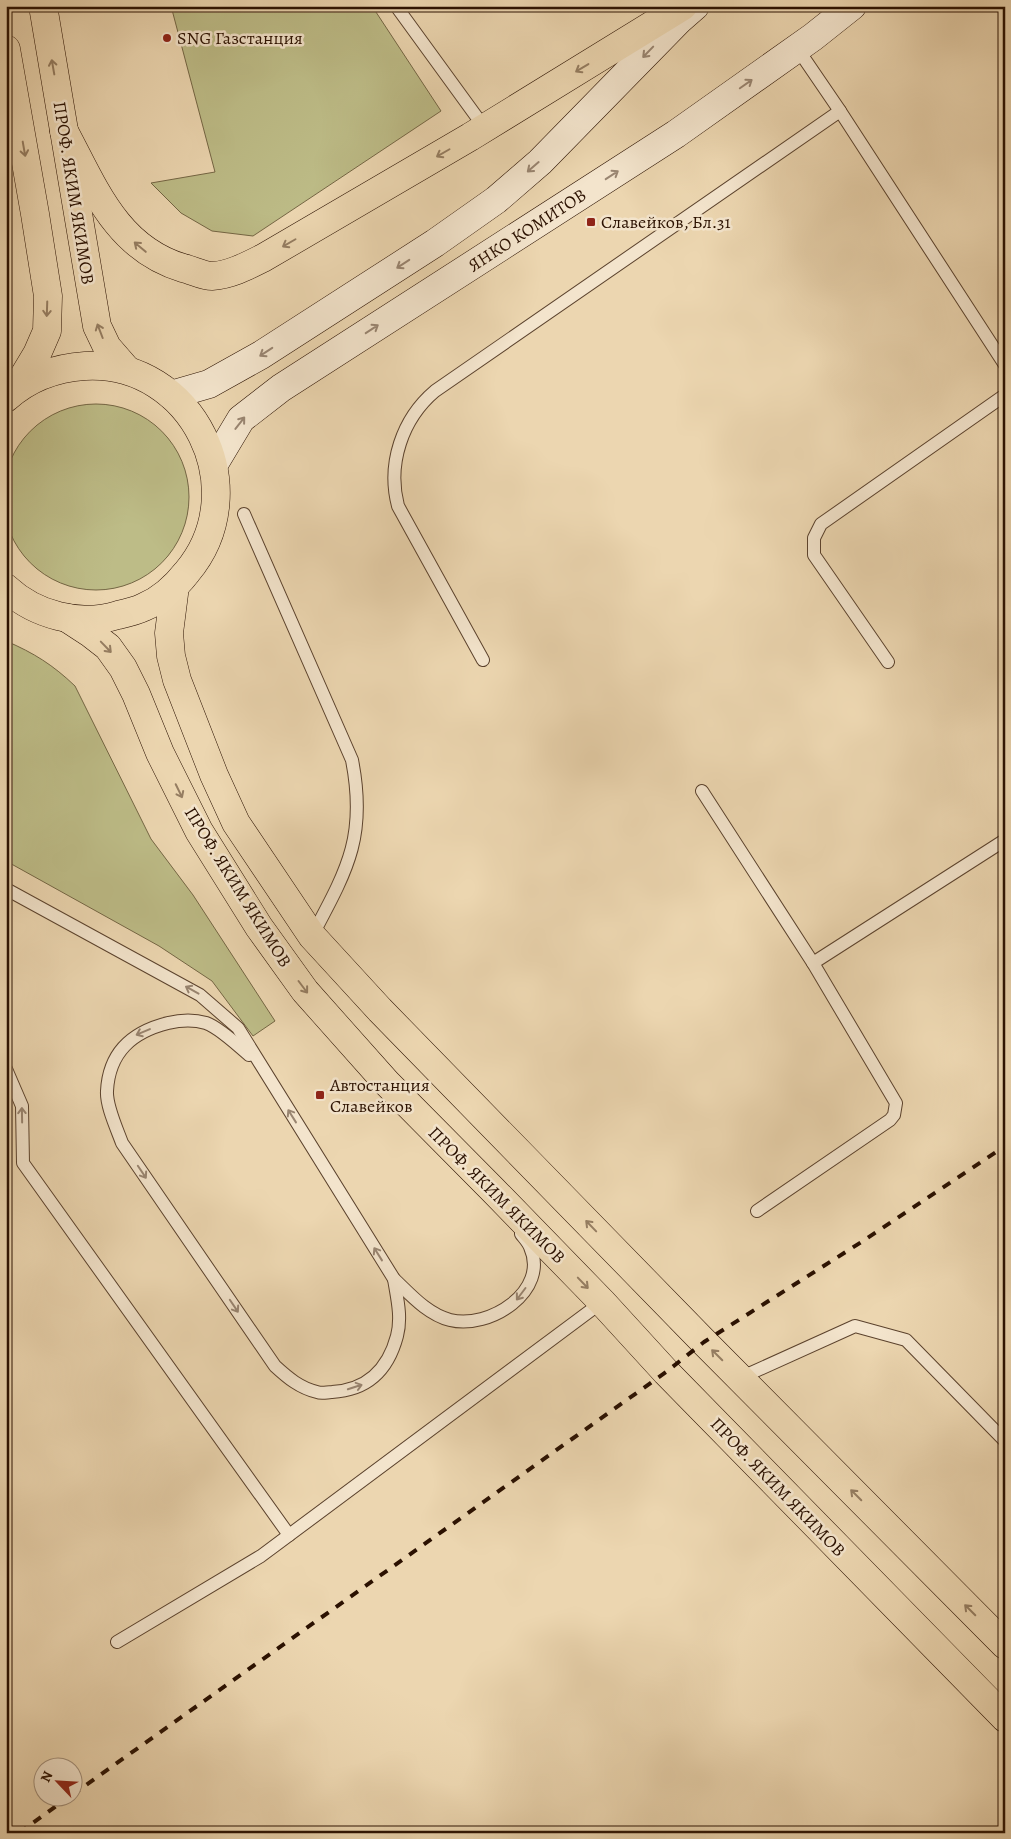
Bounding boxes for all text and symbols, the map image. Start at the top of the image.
place label: SNG Газстанция [177,26,303,50]
marker: SNG Газстанция [161,32,173,44]
one-way arrow [642,46,654,59]
one-way arrow [48,60,58,76]
one-way arrow [575,64,589,74]
one-way arrow [739,79,753,89]
street label: ПРОФ. ЯКИМ ЯКИМОВ [48,100,100,286]
one-way arrow [19,140,29,156]
one-way arrow [436,148,451,158]
one-way arrow [527,162,540,173]
one-way arrow [604,170,618,180]
street label: ЯНКО КОМИТОВ [463,183,591,277]
place label: Славейков, Бл.31 [601,210,731,234]
marker: Славейков, Бл.31 [585,216,597,228]
one-way arrow [282,238,296,248]
one-way arrow [134,241,147,252]
one-way arrow [396,259,410,269]
one-way arrow [43,301,52,317]
one-way arrow [94,323,103,338]
one-way arrow [364,324,378,334]
one-way arrow [260,347,274,357]
one-way arrow [234,417,245,430]
one-way arrow [100,641,112,653]
one-way arrow [175,783,184,798]
street label: ПРОФ. ЯКИМ ЯКИМОВ [179,802,297,972]
one-way arrow [297,980,308,993]
one-way arrow [185,985,200,995]
one-way arrow [136,1027,151,1037]
place label: Автостанция Славейков [329,1073,430,1118]
marker: Автостанция Славейков [314,1089,326,1101]
one-way arrow [17,1107,27,1123]
one-way arrow [287,1109,297,1123]
street label: ПРОФ. ЯКИМ ЯКИМОВ [423,1121,571,1269]
one-way arrow [137,1164,147,1178]
one-way arrow [585,1220,597,1232]
one-way arrow [373,1247,383,1261]
one-way arrow [577,1276,589,1289]
one-way arrow [516,1287,526,1301]
one-way arrow [229,1298,239,1312]
one-way arrow [710,1349,723,1361]
one-way arrow [347,1382,363,1392]
street label: ПРОФ. ЯКИМ ЯКИМОВ [705,1412,851,1562]
one-way arrow [850,1489,862,1501]
one-way arrow [964,1604,977,1616]
north arrow [32,1756,82,1806]
text: N [36,1768,57,1785]

